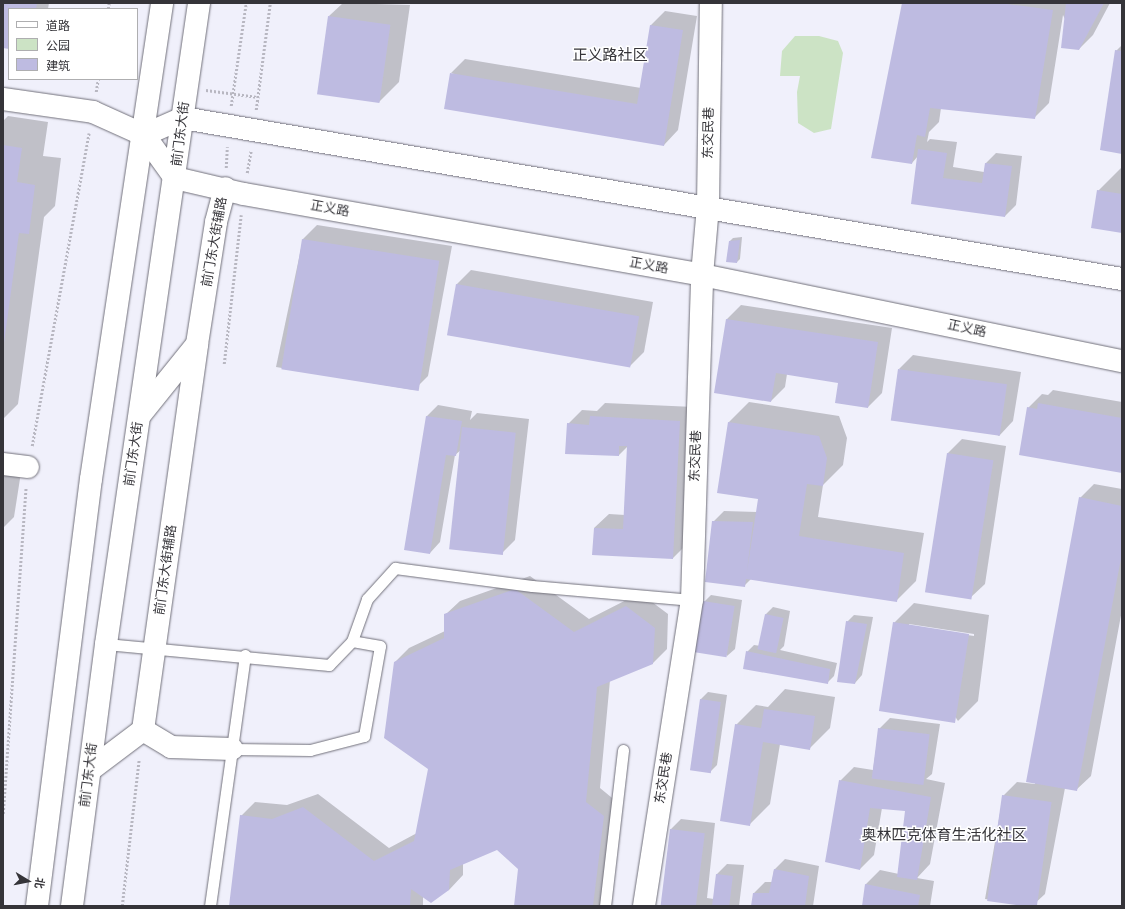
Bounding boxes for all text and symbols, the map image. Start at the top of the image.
legend [8,8,138,80]
text: 道路 [46,19,70,33]
text: 公园 [46,39,70,53]
district label: 正义路社区 [573,46,647,64]
text: 建筑 [46,59,70,73]
street label: 前门东大街 [169,101,193,167]
street label: 东交民巷 [701,107,717,159]
street label: 前门东大街辅路 [199,196,231,288]
street label: 正义路 [309,198,351,220]
street label: 正义路 [628,255,670,277]
street label: 正义路 [946,317,988,341]
street label: 前门东大街 [122,421,146,487]
street label: 东交民巷 [687,430,705,482]
street label: 前门东大街辅路 [152,524,180,616]
street label: 前门东大街 [77,742,101,808]
street label: 东交民巷 [652,751,676,805]
district label: 奥林匹克体育生活化社区 [862,826,1026,844]
north arrow [8,861,48,901]
text: 北 [33,877,47,890]

